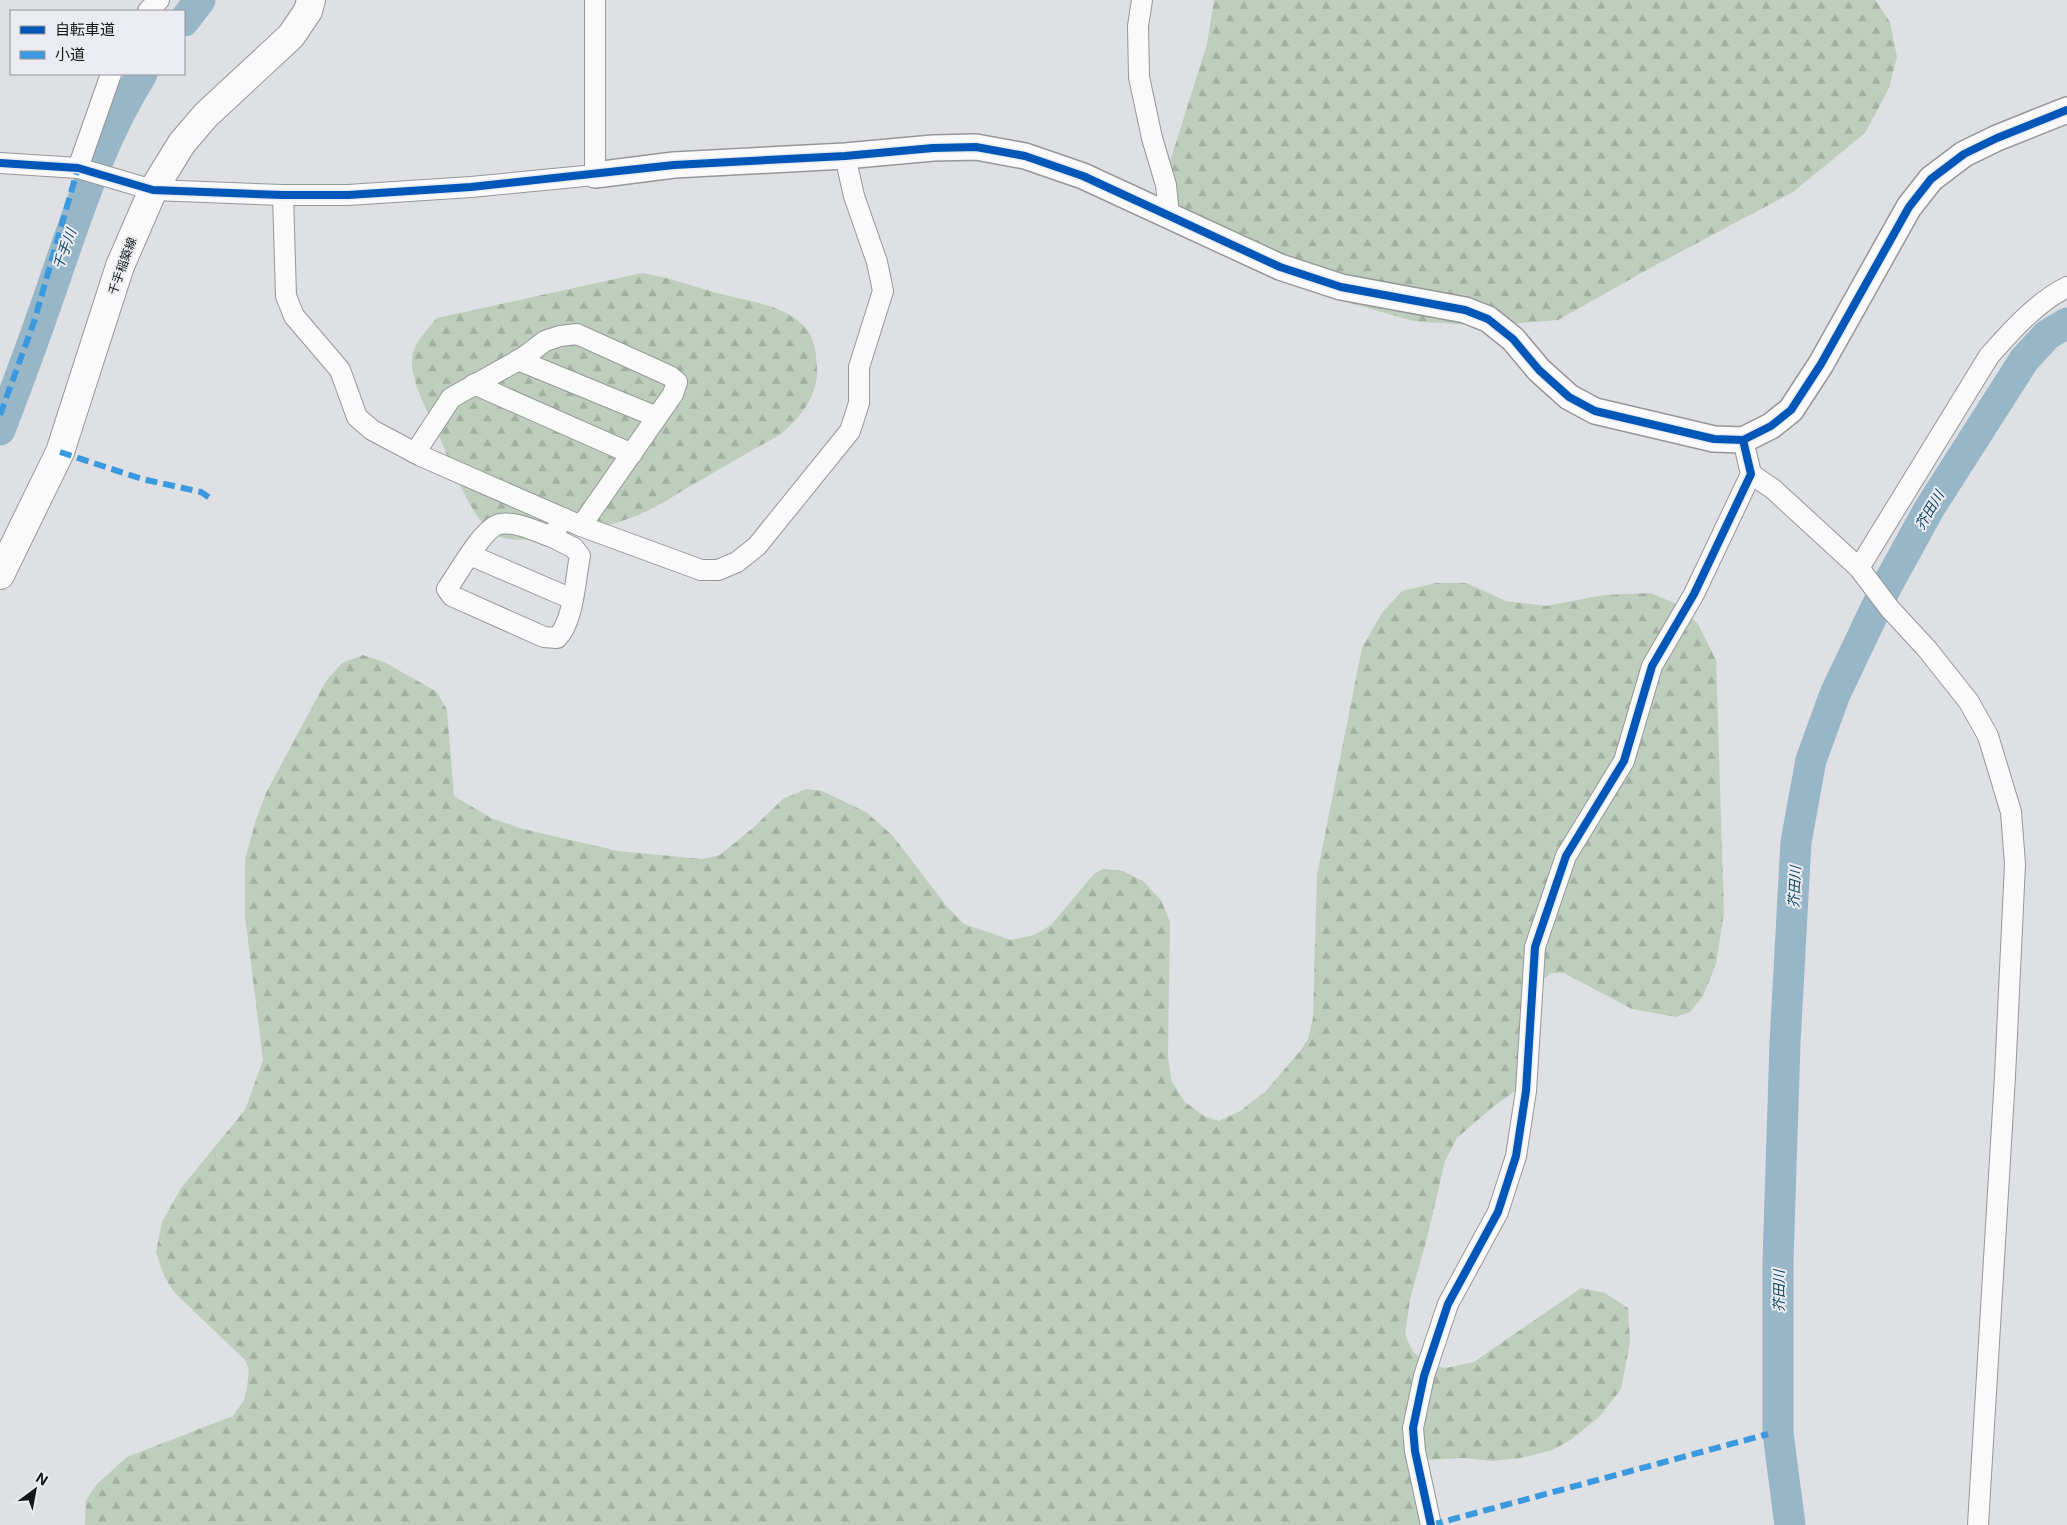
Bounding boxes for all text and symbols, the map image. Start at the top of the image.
legend [10,10,185,75]
text: 自転車道 [55,20,115,39]
text: 小道 [55,45,85,64]
water label: 千手川 [49,224,80,272]
street label: 千手稲築線 [105,235,139,297]
water label: 芥田川 [1911,486,1948,532]
water label: 芥田川 [1784,864,1804,908]
water label: 芥田川 [1770,1268,1787,1312]
north arrow [10,1465,60,1515]
text: N [33,1469,51,1489]

